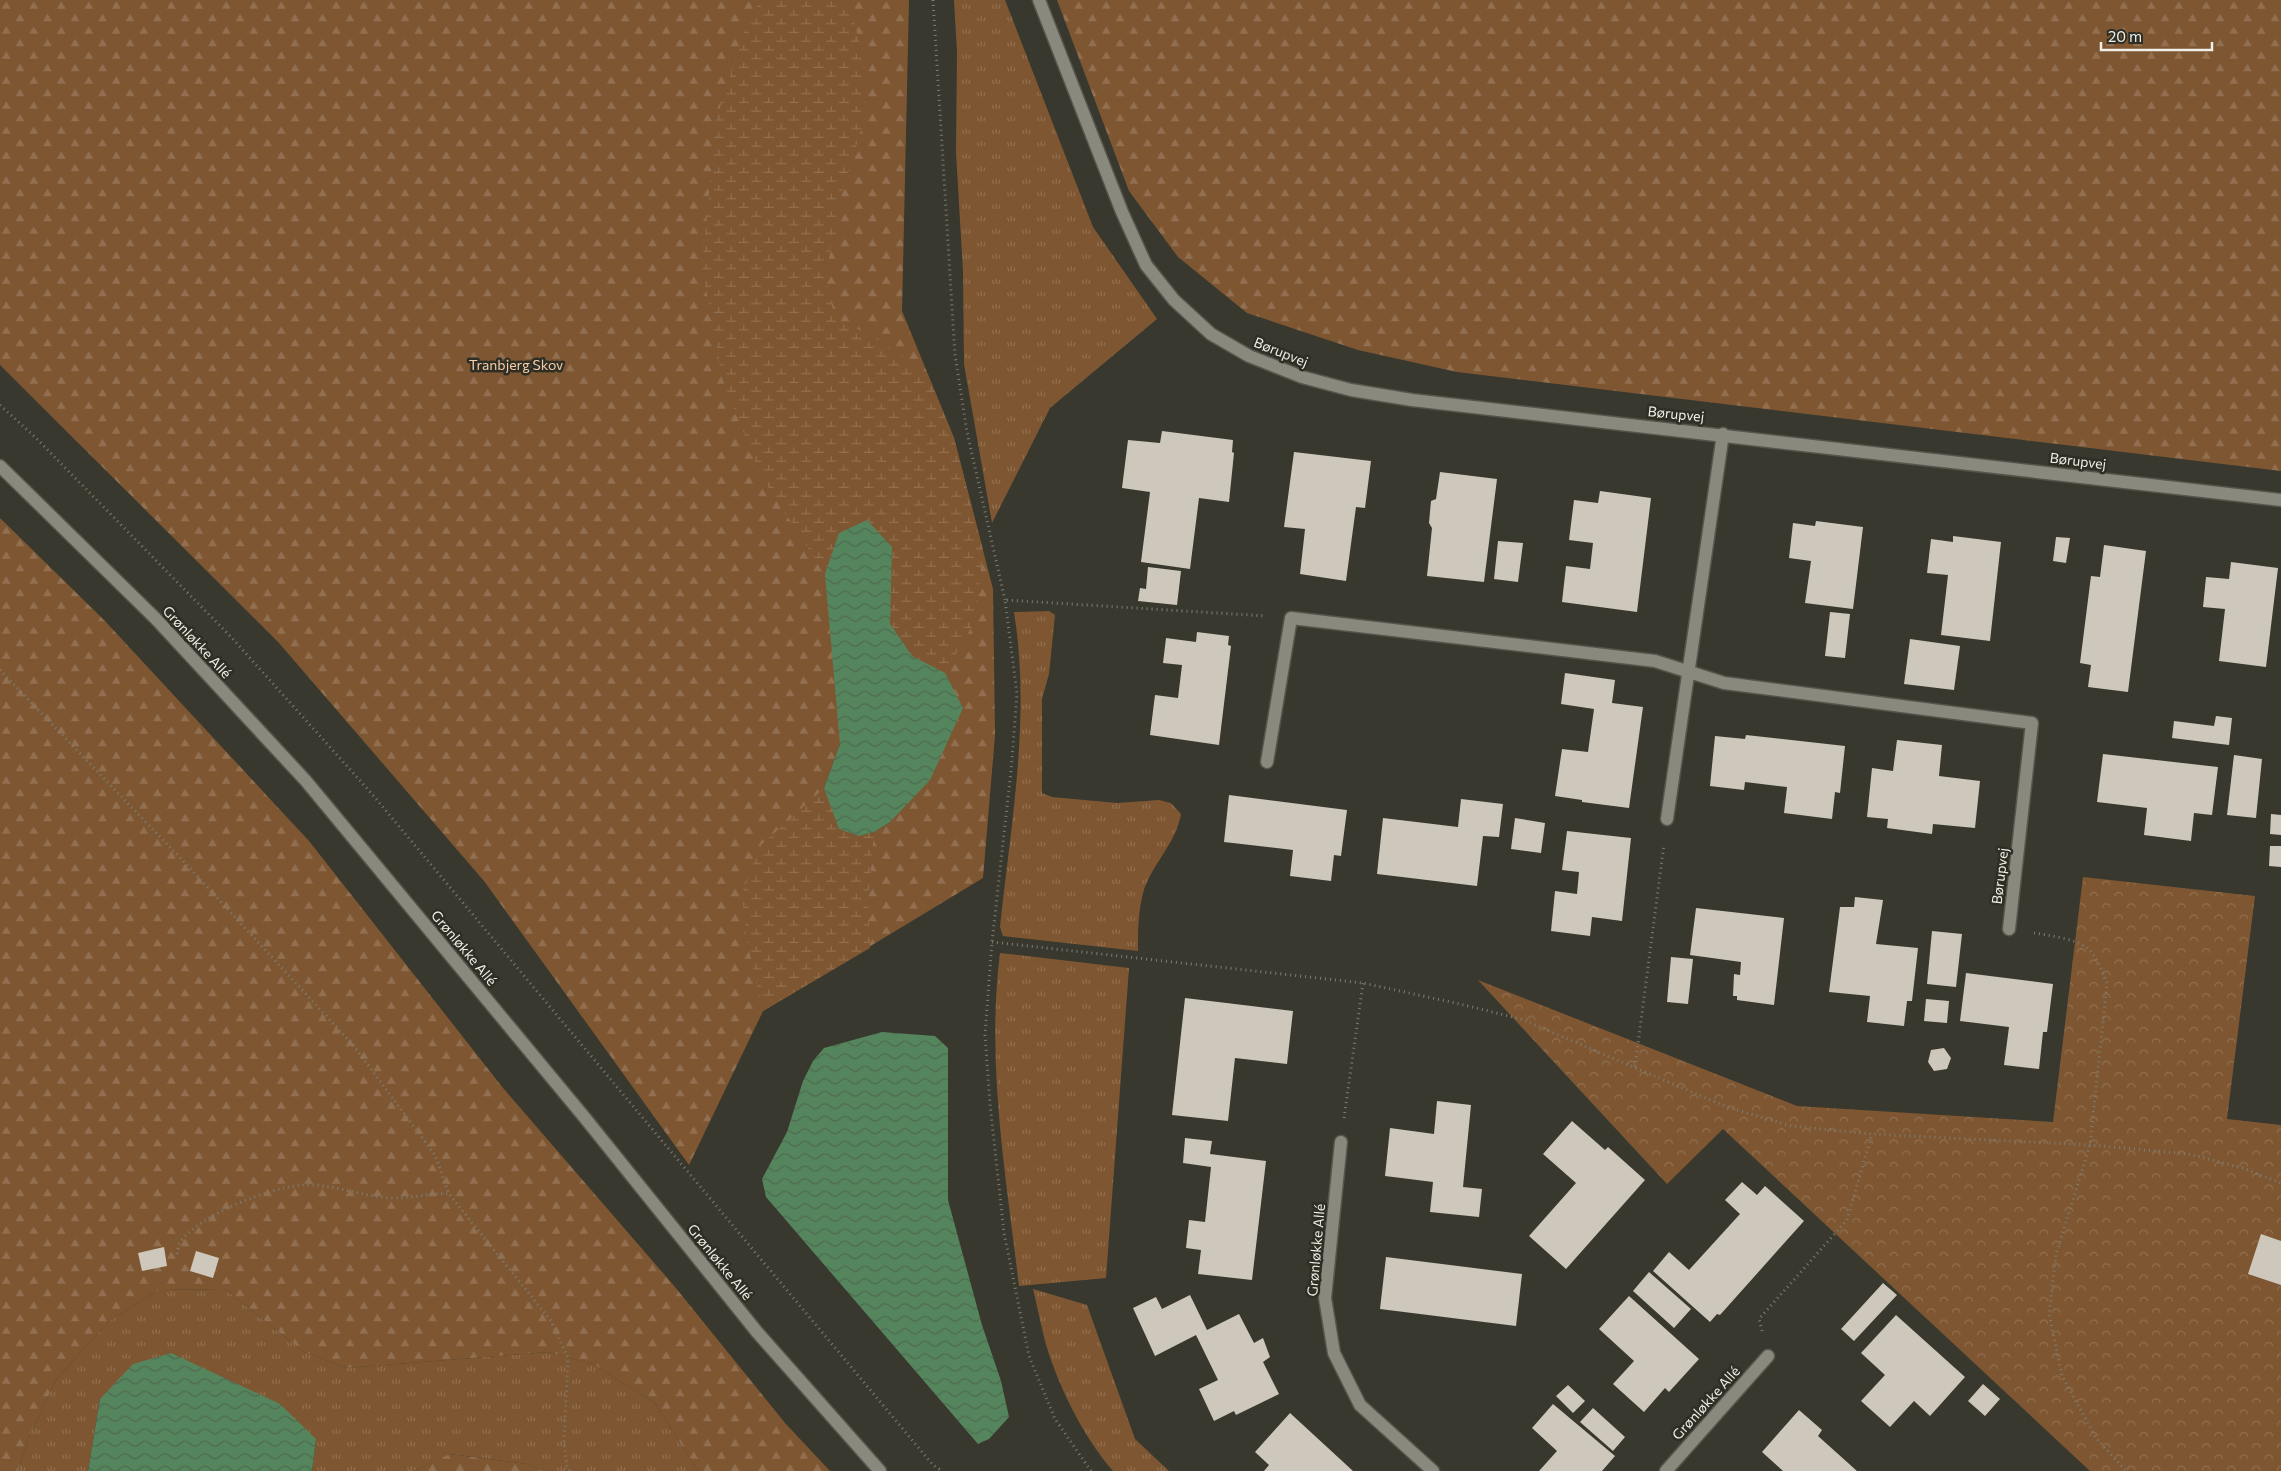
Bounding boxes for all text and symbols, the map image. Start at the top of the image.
scale bar [2101,20,2212,52]
text: 20 m [2108,27,2142,45]
street label: Børupvej [1252,333,1311,370]
park label: Tranbjerg Skov [469,356,563,373]
street label: Børupvej [1647,402,1705,425]
street label: Børupvej [2049,449,2107,472]
street label: Grønløkke Allé [159,602,235,681]
street label: Børupvej [1988,847,2011,905]
street label: Grønløkke Allé [428,907,501,989]
street label: Grønløkke Allé [1303,1203,1328,1297]
street label: Grønløkke Allé [685,1220,756,1303]
street label: Grønløkke Allé [1668,1362,1743,1443]

